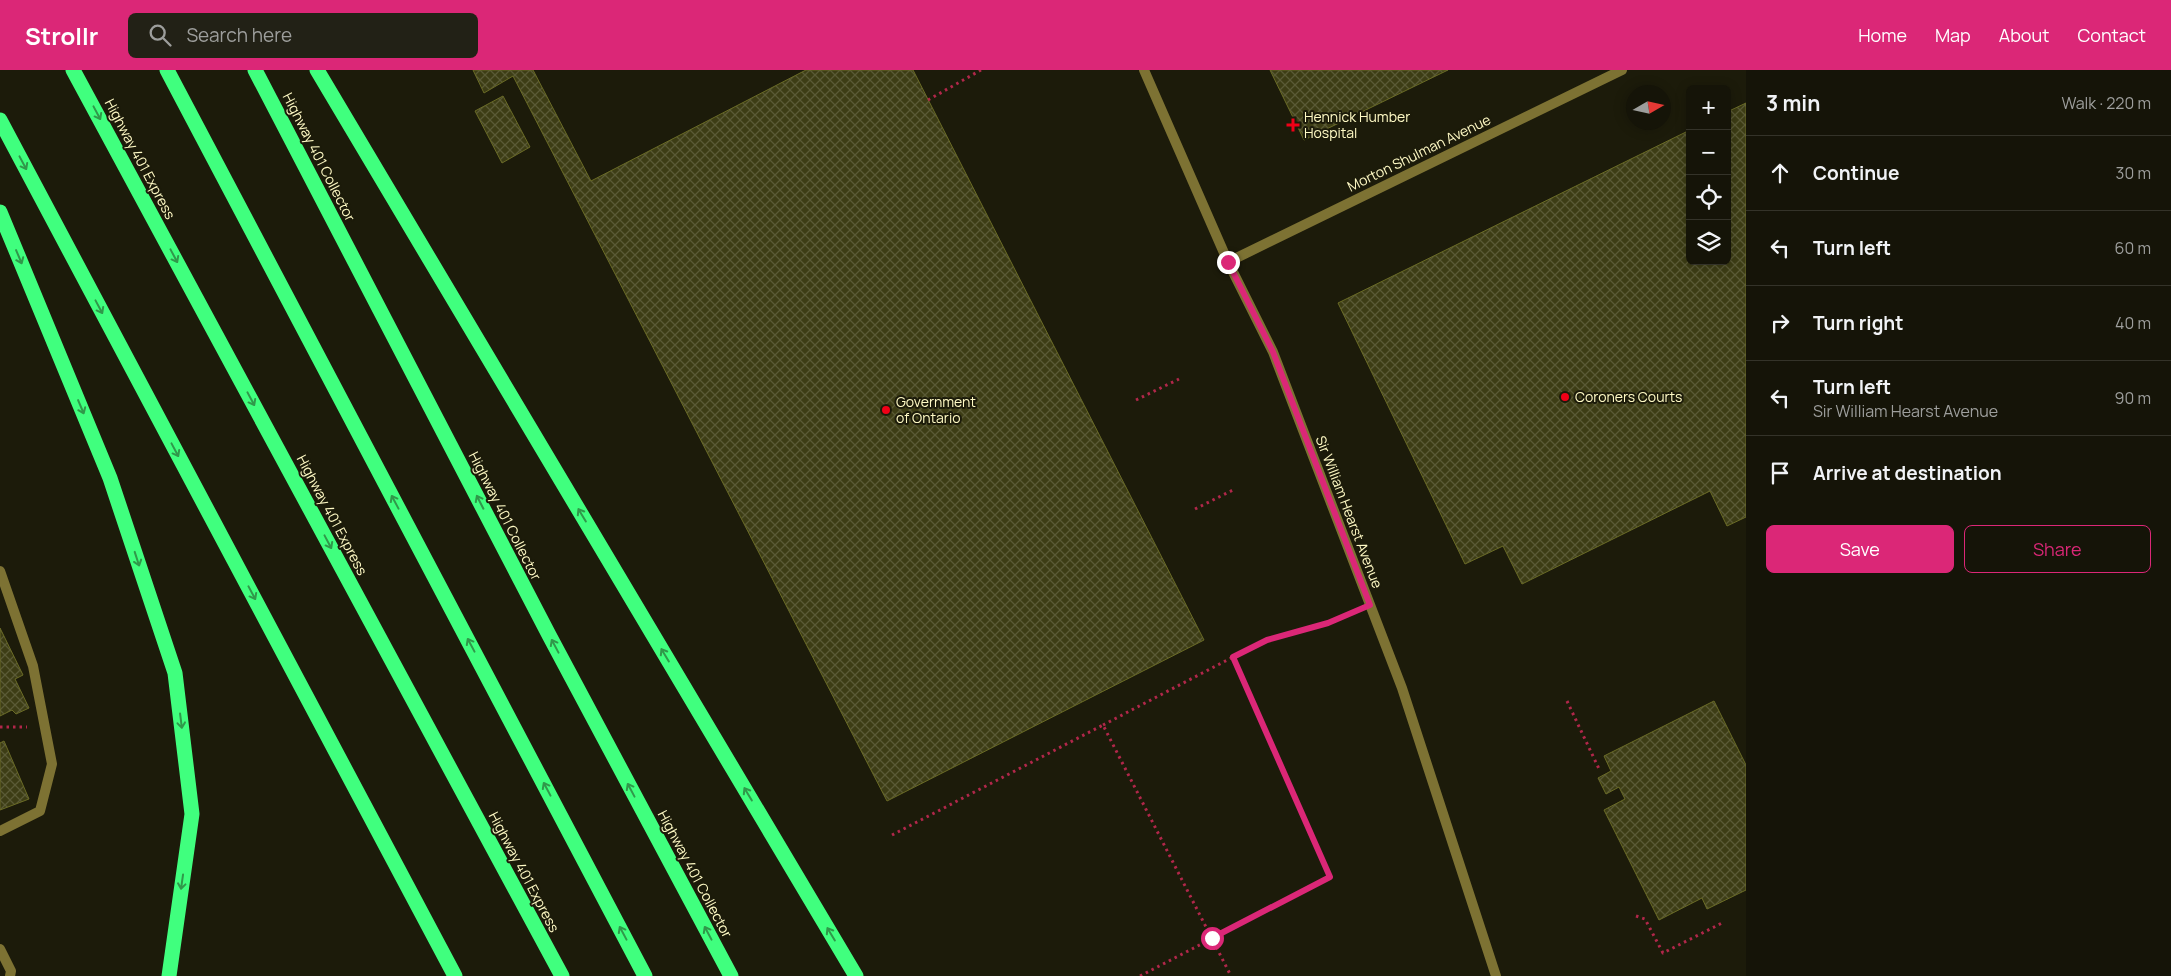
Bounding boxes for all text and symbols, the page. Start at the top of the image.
search box [128,13,478,58]
text: Strollr [25,19,98,52]
icon: search [146,21,174,49]
text: Search here [186,22,292,48]
text: Home [1858,23,1907,47]
text: Map [1935,23,1971,47]
text: About [1999,23,2049,47]
text: Contact [2077,23,2146,47]
north arrow [1626,85,1671,130]
map controls [1686,85,1731,265]
button: + [1686,85,1731,130]
street label: Highway 401 Collector [279,89,360,224]
text: 3 min [1766,89,1820,117]
text: Walk · 220 m [2061,92,2151,114]
street label: Highway 401 Express [101,95,180,222]
one-way arrow [92,105,102,120]
place label: Hennick Humber Hospital [1304,107,1410,142]
street label: Morton Shulman Avenue [1344,110,1494,196]
marker: Hennick Humber Hospital [1286,118,1300,132]
button: − [1686,130,1731,175]
one-way arrow [19,155,28,170]
icon: ahead [1766,159,1794,187]
text: Continue [1813,160,1899,186]
text: 30 m [2116,162,2151,184]
button: locate [1686,175,1731,220]
button: layers [1686,220,1731,265]
icon: left [1766,234,1794,262]
text: Turn left [1813,235,1891,261]
text: 60 m [2115,237,2151,259]
one-way arrow [169,248,179,263]
one-way arrow [15,249,24,264]
route end [1217,251,1240,274]
one-way arrow [94,299,104,314]
icon: right [1766,309,1794,337]
text: Turn right [1813,310,1903,336]
text: 40 m [2115,312,2151,334]
text: Turn left [1813,374,1891,400]
icon: left [1766,384,1794,412]
place label: Coroners Courts [1575,387,1682,406]
text: 90 m [2115,387,2151,409]
one-way arrow [247,391,256,406]
marker: Coroners Courts [1559,391,1571,403]
place label: Government of Ontario [896,392,976,427]
one-way arrow [77,399,86,414]
text: Sir William Hearst Avenue [1813,400,1998,422]
marker: Government of Ontario [880,404,892,416]
street label: Sir William Hearst Avenue [1312,433,1387,591]
one-way arrow [171,442,181,457]
street label: Highway 401 Collector [465,448,546,583]
street label: Highway 401 Express [293,451,372,578]
icon: arrive [1766,459,1794,487]
text: Arrive at destination [1813,460,2002,486]
one-way arrow [390,495,399,510]
one-way arrow [475,495,484,510]
one-way arrow [577,509,587,523]
button: Save [1766,525,1954,573]
button: Share [1964,525,2151,573]
one-way arrow [324,534,333,549]
one-way arrow [133,551,143,567]
one-way arrow [247,586,257,601]
one-way arrow [466,638,476,653]
one-way arrow [550,639,560,654]
one-way arrow [660,648,670,662]
one-way arrow [176,713,186,729]
one-way arrow [542,782,551,797]
one-way arrow [626,782,636,797]
one-way arrow [743,788,753,802]
street label: Highway 401 Collector [654,807,737,941]
street label: Highway 401 Express [485,808,564,935]
one-way arrow [177,874,187,890]
one-way arrow [618,926,627,941]
one-way arrow [703,926,712,941]
route start [1201,927,1224,950]
one-way arrow [826,928,836,942]

